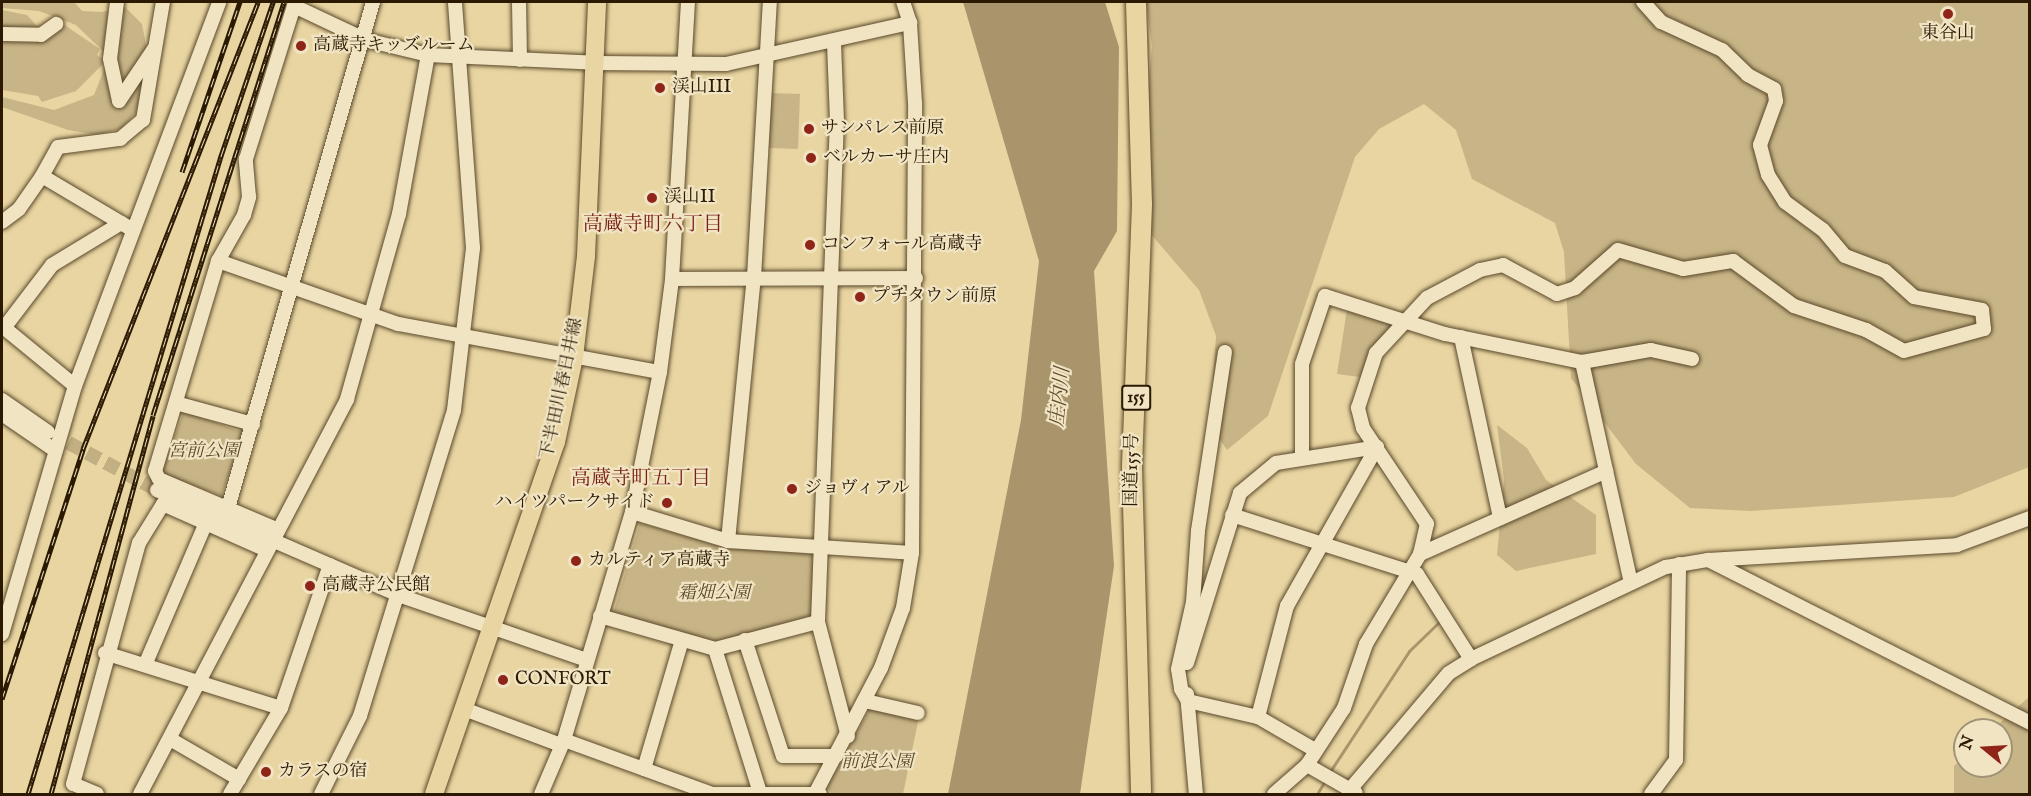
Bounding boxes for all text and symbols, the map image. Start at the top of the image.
marker: 東谷山 [1941,7,1955,21]
place label: 東谷山 [1921,23,1975,45]
place label: 高蔵寺キッズルーム [313,35,475,57]
marker: 高蔵寺キッズルーム [294,39,308,53]
place label: 渓山III [672,77,731,99]
marker: 渓山III [653,81,667,95]
place label: サンパレス前原 [821,118,947,140]
marker: サンパレス前原 [802,122,816,136]
place label: ベルカーサ庄内 [823,147,949,169]
marker: ベルカーサ庄内 [804,151,818,165]
place label: 渓山II [664,187,715,209]
marker: 渓山II [645,191,659,205]
district label: 高蔵寺町六丁目 [583,212,723,236]
place label: コンフォール高蔵寺 [822,234,984,256]
marker: コンフォール高蔵寺 [803,238,817,252]
place label: プチタウン前原 [872,286,998,308]
marker: プチタウン前原 [853,290,867,304]
street label: 下半田川春日井線 [537,316,589,462]
water label: 庄内川 [1045,366,1075,428]
road number: 155 [1121,385,1151,411]
street label: 国道155号 [1122,433,1144,507]
park label: 宮前公園 [168,441,240,463]
district label: 高蔵寺町五丁目 [571,466,711,490]
place label: ジョヴィアル [804,478,912,500]
marker: ジョヴィアル [785,482,799,496]
place label: ハイツパークサイド [493,492,655,514]
marker: ハイツパークサイド [660,496,674,510]
place label: カルティア高蔵寺 [588,550,732,572]
marker: カルティア高蔵寺 [569,554,583,568]
place label: 高蔵寺公民館 [322,575,430,597]
marker: 高蔵寺公民館 [303,579,317,593]
park label: 霜畑公園 [678,583,750,605]
place label: CONFORT [515,669,611,691]
marker: CONFORT [496,673,510,687]
north arrow [1953,718,2013,778]
text: N [1956,733,1979,753]
park label: 前浪公園 [841,752,913,774]
place label: カラスの宿 [278,761,368,783]
marker: カラスの宿 [259,765,273,779]

